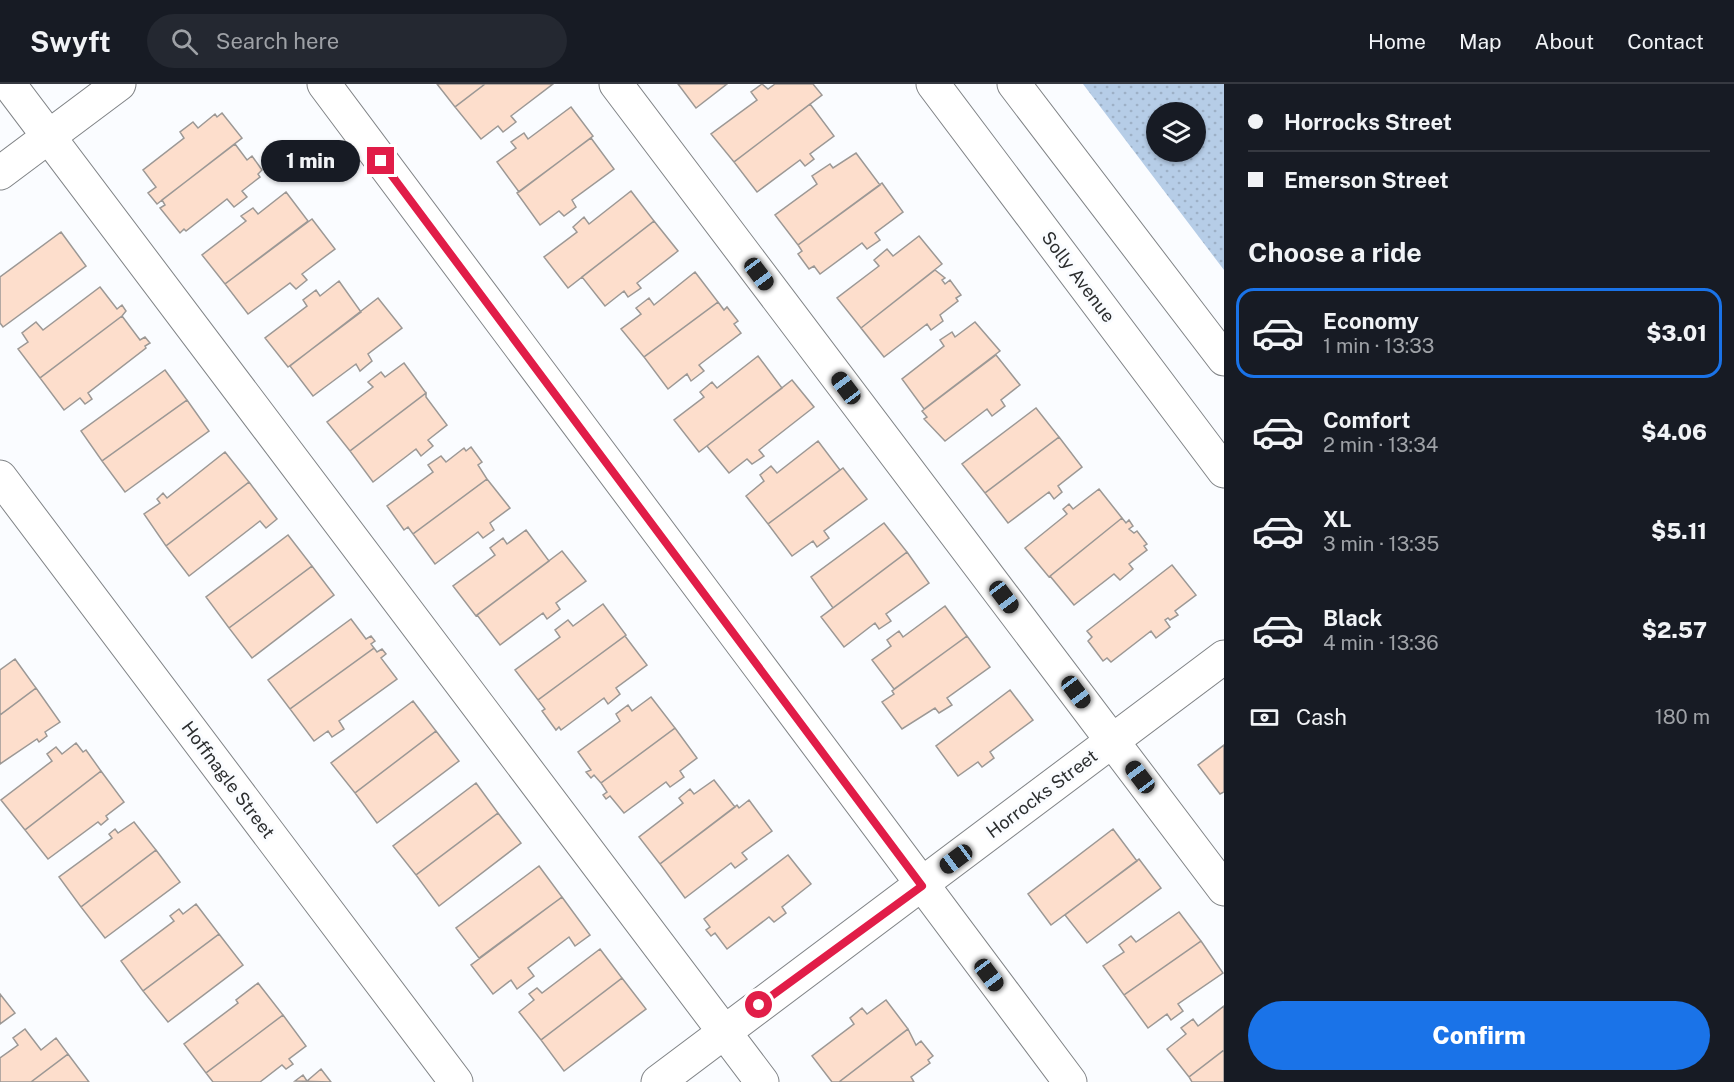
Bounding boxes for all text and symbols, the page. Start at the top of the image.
search box [147,14,567,68]
text: Swyft [30,25,111,58]
icon: search [168,25,201,58]
text: Search here [216,28,339,54]
text: Home [1368,29,1426,54]
text: Map [1459,29,1502,54]
text: About [1535,29,1594,54]
text: Contact [1627,29,1704,54]
map controls [1146,102,1206,162]
button: layers [1146,102,1206,162]
text: Horrocks Street [1284,109,1452,135]
callout: 1 min [261,140,360,182]
route end [367,147,394,174]
text: 1 min [286,149,335,173]
text: Emerson Street [1284,167,1449,193]
street label: Solly Avenue [1037,227,1119,326]
text: Choose a ride [1248,236,1422,268]
car [741,254,777,294]
icon: car [1251,306,1305,360]
text: Economy [1323,308,1419,334]
text: $3.01 [1646,320,1707,346]
text: 1 min · 13:33 [1323,334,1434,358]
car [828,368,864,408]
icon: car [1251,405,1305,459]
text: Comfort [1323,407,1410,433]
text: $4.06 [1641,419,1707,445]
text: 2 min · 13:34 [1323,433,1438,457]
icon: car [1251,504,1305,558]
text: XL [1323,506,1351,532]
text: $5.11 [1651,518,1707,544]
text: 3 min · 13:35 [1323,532,1439,556]
car [986,577,1022,617]
icon: car [1251,603,1305,657]
text: Black [1323,605,1382,631]
text: $2.57 [1642,617,1707,643]
text: 4 min · 13:36 [1323,631,1439,655]
car [1058,672,1094,712]
icon: cash [1248,701,1281,734]
text: Cash [1296,704,1347,730]
text: 180 m [1655,705,1710,729]
street label: Hoffnagle Street [178,717,279,842]
street label: Horrocks Street [982,745,1101,842]
car [1122,757,1158,797]
car [936,841,976,877]
car [971,955,1007,995]
route start [745,991,772,1018]
button: Confirm [1248,1001,1710,1070]

